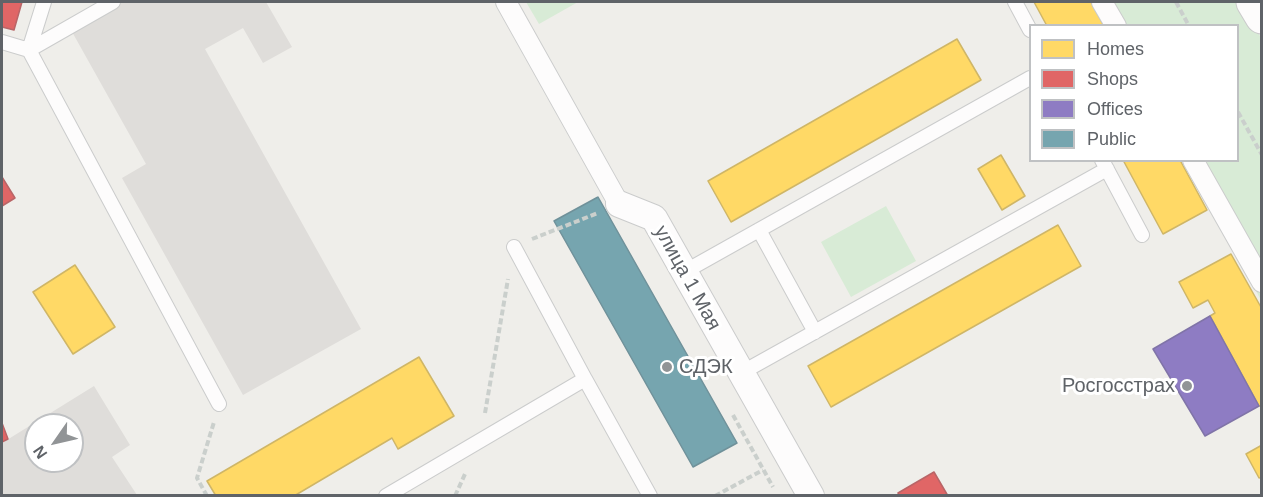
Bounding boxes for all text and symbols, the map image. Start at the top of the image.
legend [1029,24,1239,162]
text: Homes [1087,39,1144,59]
text: Shops [1087,69,1138,89]
text: Offices [1087,99,1143,119]
text: Public [1087,129,1136,149]
street label: улица 1 Мая [648,221,726,335]
place label: СДЭК [679,355,733,379]
marker: СДЭК [660,360,674,374]
place label: Росгосстрах [1062,374,1175,398]
marker: Росгосстрах [1180,379,1194,393]
north arrow [24,413,84,473]
text: N [30,443,51,462]

